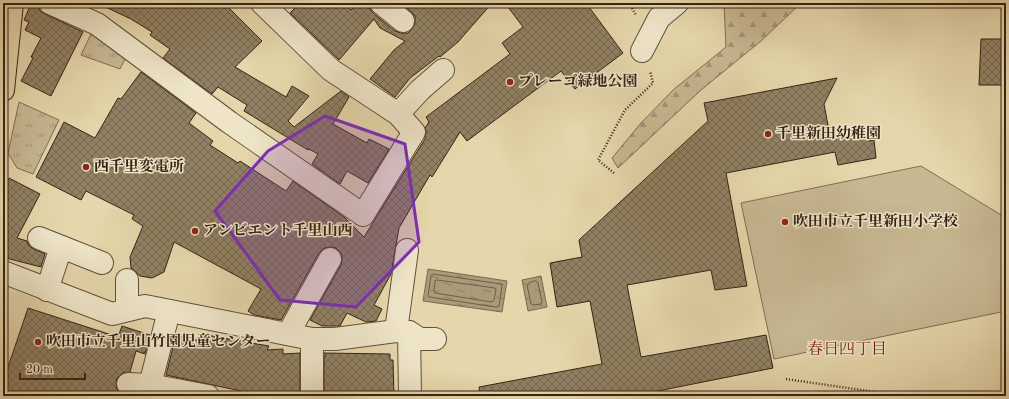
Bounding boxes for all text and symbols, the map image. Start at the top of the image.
place label: プレーゴ緑地公園 [518,73,637,90]
marker: プレーゴ緑地公園 [505,77,515,87]
place label: 千里新田幼稚園 [776,125,881,142]
marker: 千里新田幼稚園 [763,129,773,139]
place label: 西千里変電所 [94,158,184,175]
marker: 西千里変電所 [81,162,91,172]
place label: 吹田市立千里新田小学校 [793,213,958,230]
marker: 吹田市立千里新田小学校 [780,217,790,227]
place label: アンビエント千里山西 [203,222,352,239]
marker: アンビエント千里山西 [190,226,200,236]
place label: 吹田市立千里山竹園児童センター [46,333,270,350]
marker: 吹田市立千里山竹園児童センター [33,337,43,347]
district label: 春日四丁目 [807,340,887,358]
scale bar [20,355,85,381]
text: 20 m [26,364,53,376]

